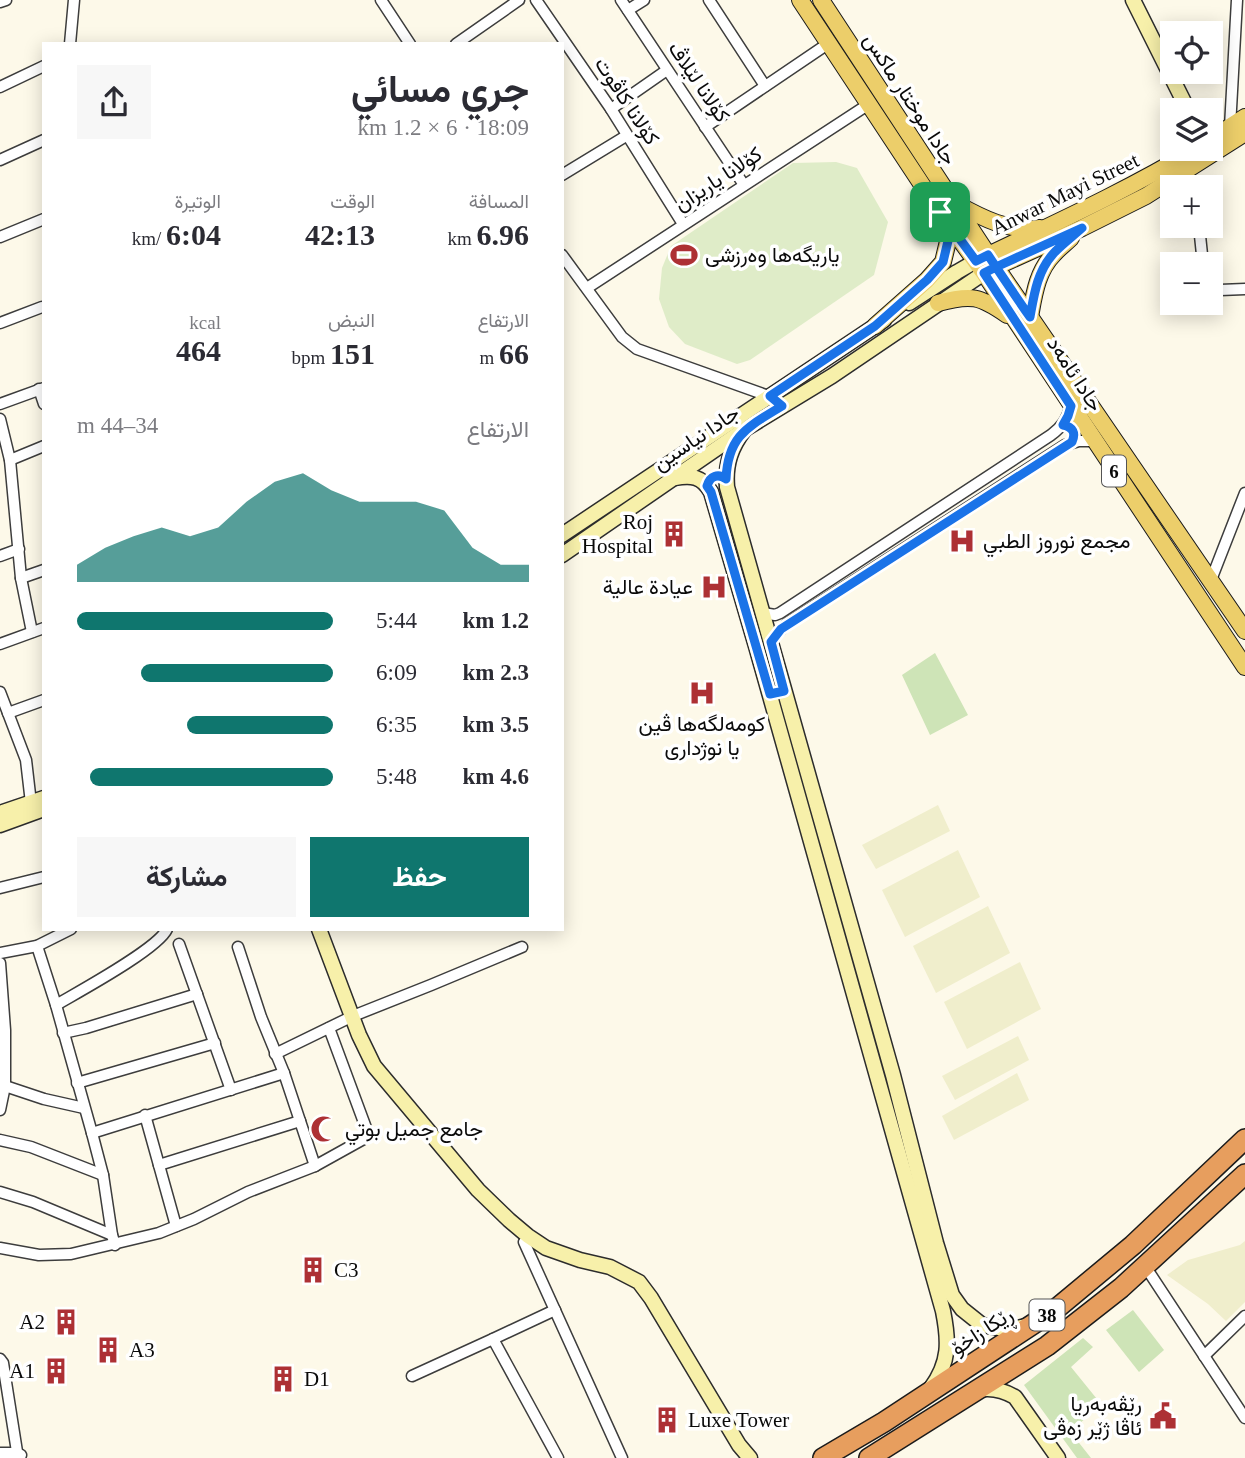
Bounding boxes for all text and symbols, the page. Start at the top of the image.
map controls [1160,21,1223,315]
button: locate [1160,21,1223,84]
street label: جادا موختار ماكس [858,29,962,170]
street label: کۆلانا لێلاڤ [663,37,735,127]
street label: کۆلانا کاڤوت [589,53,664,150]
button: share [77,65,151,139]
text: جري مسائي [351,68,529,110]
button: layers [1160,98,1223,161]
text: 18:09 · 6 × 1.2 km [358,115,529,140]
street label: کۆلانا یاریزان [670,142,767,217]
street label: Anwar Mayi Street [987,148,1143,240]
button: + [1160,175,1223,238]
pin [910,182,970,242]
text: الوتيرة [175,191,221,212]
text: الوقت [330,191,375,212]
text: المسافة [469,191,529,212]
icon: arrive [921,193,959,231]
text: 6:04 [166,218,221,251]
text: 42:13 [305,218,375,251]
text: 6.96 [477,218,529,251]
text: /km [132,228,166,249]
text: km [447,228,477,249]
sports icon: ياريگەها وەرزشی [669,240,699,270]
place label: ياريگەها وەرزشی [705,243,839,268]
button: − [1160,252,1223,315]
text: النبض [328,310,375,331]
text: الارتفاع [477,310,529,331]
text: kcal [189,312,221,333]
street label: جادا ئامەد [1042,332,1108,416]
text: 464 [176,334,221,367]
text: 151 [330,337,375,370]
text: 66 [499,337,529,370]
text: bpm [291,347,330,368]
text: m [479,347,499,368]
street label: جادا نیاسین [648,400,744,476]
text: 34–44 m [77,413,158,438]
text: الارتفاع [467,417,529,442]
road number: 6 [1102,456,1126,486]
place label: Roj Hospital [582,510,653,558]
building icon: Roj Hospital [659,519,689,549]
hospital icon: مجمع نوروز الطبي [947,526,977,556]
place label: مجمع نوروز الطبي [983,529,1130,558]
hospital icon: عيادة عالية [699,572,729,602]
place label: عيادة عالية [603,575,693,599]
text: 5:44 [376,608,417,633]
text: 1.2 km [463,608,529,633]
text: 6:09 [376,660,417,685]
text: 2.3 km [463,660,529,685]
hospital icon: کومەلگەها ڤین یا نوژداری [687,678,717,708]
text: 6:35 [376,712,417,737]
text: 3.5 km [463,712,529,737]
place label: کومەلگەها ڤین یا نوژداری [639,712,765,761]
text: 5:48 [376,764,417,789]
text: 4.6 km [463,764,529,789]
button: مشاركة [77,837,296,917]
button: حفظ [310,837,529,917]
mosque icon: جامع جميل بوتي [309,1114,339,1144]
place label: جامع جميل بوتي [345,1117,483,1146]
building icon: C3 [298,1255,328,1285]
place label: C3 [334,1258,359,1282]
road number: 38 [1030,1300,1064,1330]
street label: ڕێکا زاخۆ [946,1302,1020,1364]
building icon: A2 [51,1307,81,1337]
place label: A2 [19,1310,45,1334]
building icon: A3 [93,1335,123,1365]
place label: A3 [129,1338,155,1362]
building icon: A1 [41,1356,71,1386]
place label: A1 [9,1359,35,1383]
building icon: D1 [268,1364,298,1394]
place label: D1 [304,1367,330,1391]
place label: رێڤەبەریا ئاڤا ژێر زەڤی [1043,1392,1142,1441]
public building icon: رێڤەبەریا ئاڤا ژێر زەڤی [1148,1401,1178,1431]
building icon: Luxe Tower [652,1405,682,1435]
place label: Luxe Tower [688,1408,789,1432]

